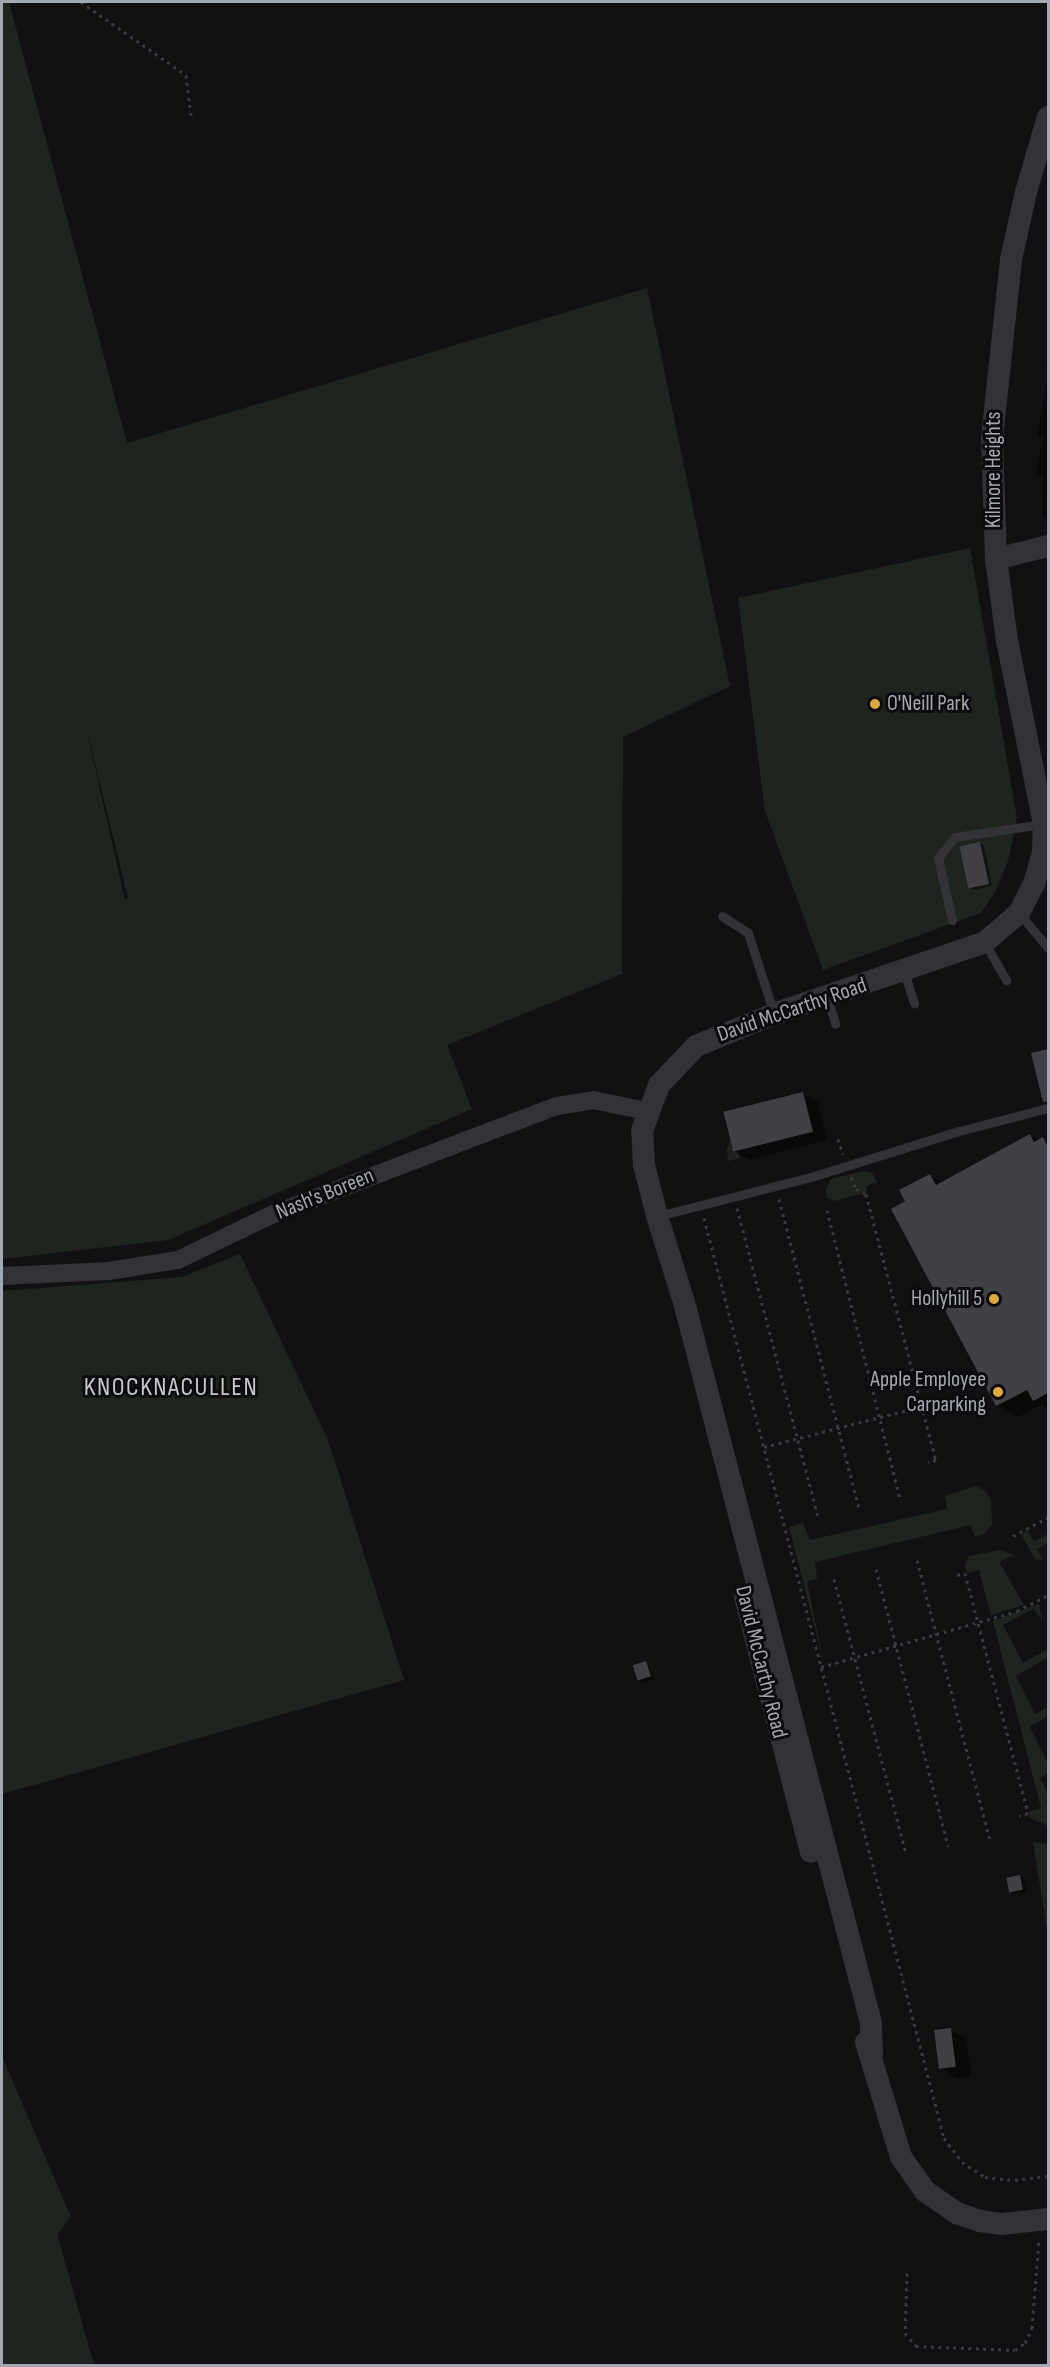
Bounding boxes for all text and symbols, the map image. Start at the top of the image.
street label: Kilmore Heights [981,412,1007,528]
place label: O'Neill Park [887,691,969,717]
marker: O'Neill Park [868,697,882,711]
street label: David McCarthy Road [714,972,870,1048]
street label: Nash's Boreen [272,1162,378,1226]
place label: Hollyhill 5 [911,1286,982,1312]
marker: Hollyhill 5 [987,1292,1001,1306]
place label: Apple Employee Carparking [870,1366,986,1418]
district label: KNOCKNACULLEN [84,1372,258,1404]
marker: Apple Employee Carparking [991,1385,1005,1399]
street label: David McCarthy Road [729,1583,793,1741]

